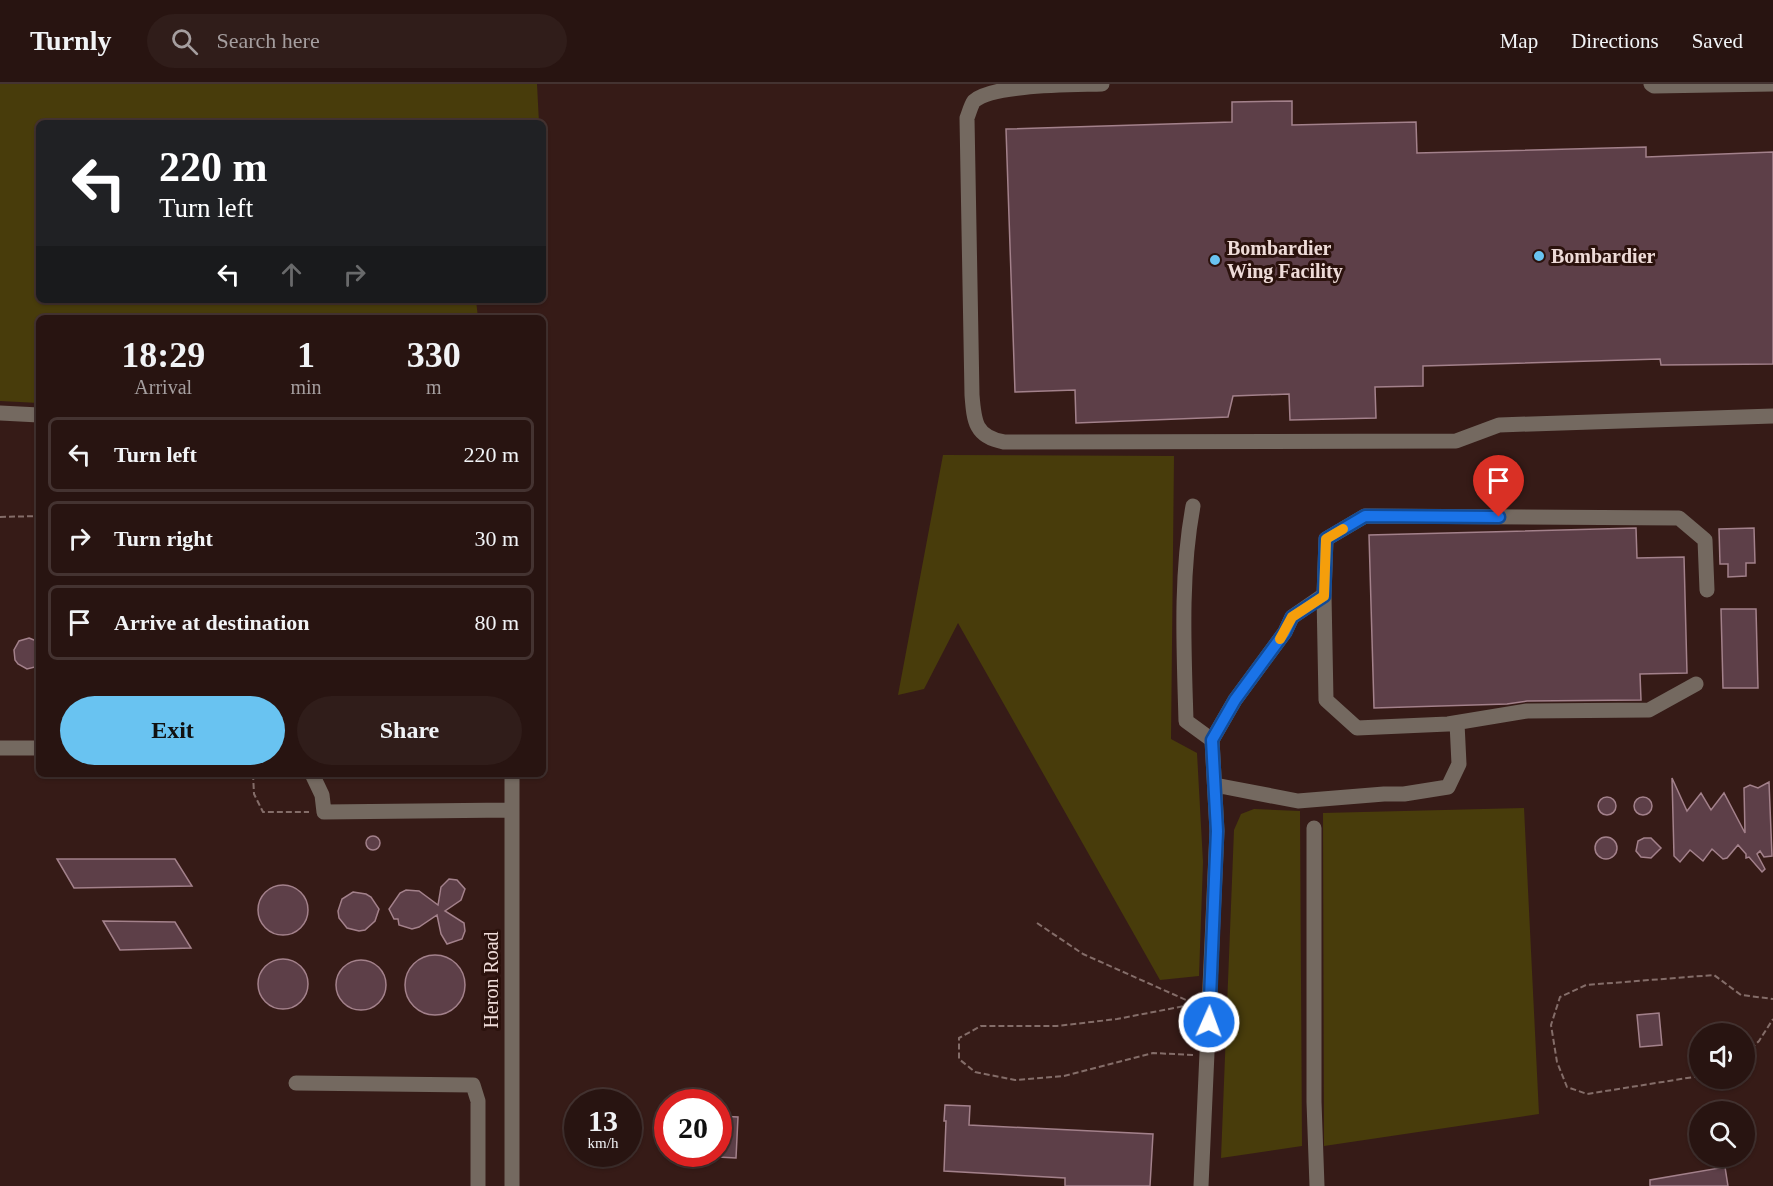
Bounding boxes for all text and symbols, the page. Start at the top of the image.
search box [147,14,567,68]
text: Turnly [30,25,111,56]
icon: search [168,25,201,58]
text: Search here [216,28,320,53]
text: Map [1500,29,1538,53]
text: Directions [1571,29,1659,53]
text: Saved [1692,29,1743,53]
icon: left [60,144,138,222]
text: 220 m [159,144,268,190]
text: Turn left [159,193,253,223]
place label: Bombardier Wing Facility [1227,237,1343,283]
place label: Bombardier [1551,245,1656,267]
marker: Bombardier [1532,249,1546,263]
marker: Bombardier Wing Facility [1208,253,1222,267]
icon: left [212,258,245,291]
icon: ahead [275,258,308,291]
icon: right [338,258,371,291]
text: 18:29 [121,335,205,375]
text: 1 [297,335,315,375]
text: 330 [407,335,461,375]
text: Arrival [134,376,192,398]
text: min [290,376,322,398]
text: m [426,376,442,398]
icon: left [63,438,96,471]
text: Turn left [114,442,197,467]
text: 220 m [463,442,519,467]
pin [1473,455,1524,517]
icon: arrive [1482,464,1515,497]
icon: right [63,522,96,555]
text: Turn right [114,526,213,551]
text: 30 m [474,526,519,551]
icon: arrive [63,606,96,639]
text: Arrive at destination [114,610,310,635]
text: 80 m [474,610,519,635]
button: Exit [60,696,285,765]
button: Share [297,696,522,765]
street label: Heron Road [480,931,502,1029]
position arrow [1177,990,1241,1054]
map controls [1689,1023,1755,1167]
button: sound [1689,1023,1755,1089]
speed limit sign: 20 [654,1089,732,1167]
button: search [1689,1101,1755,1167]
text: 13 [588,1104,618,1137]
text: km/h [588,1135,618,1151]

